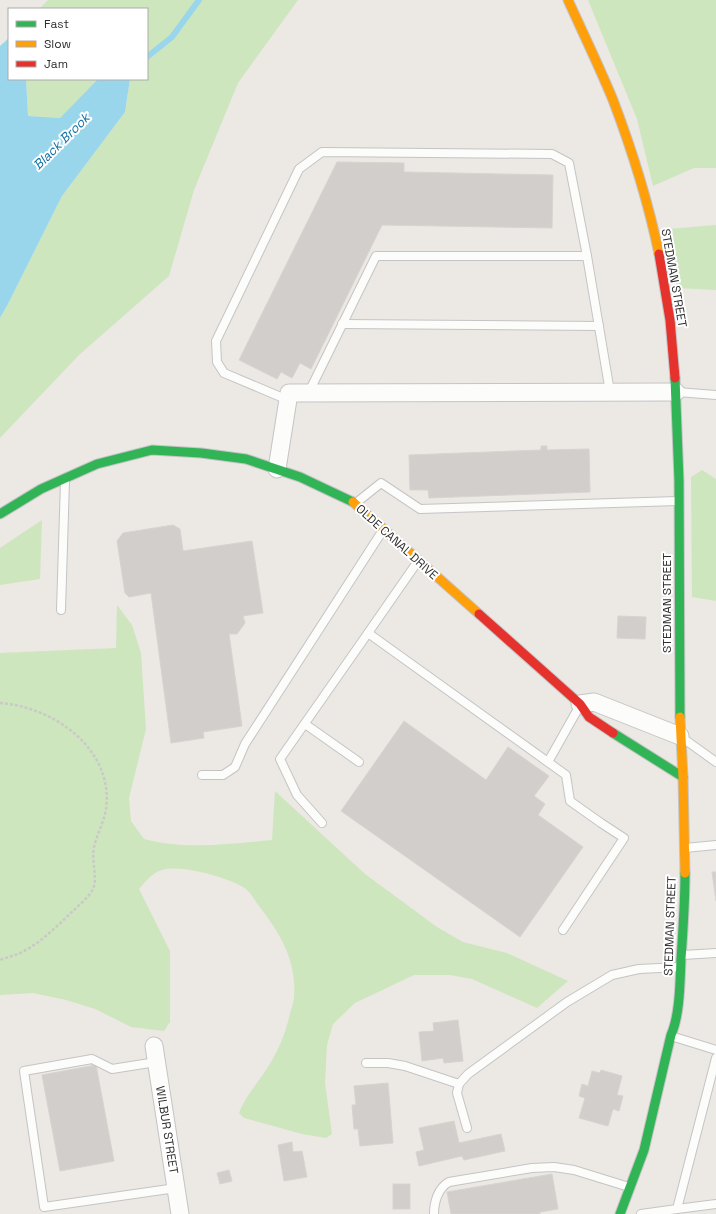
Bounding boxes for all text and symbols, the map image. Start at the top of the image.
legend [8,8,148,80]
text: Fast [44,16,69,32]
text: Slow [44,36,71,52]
text: Jam [44,56,68,72]
water label: Black Brook [29,108,95,173]
street label: STEDMAN STREET [657,227,691,329]
street label: OLDE CANAL DRIVE [353,501,442,583]
street label: STEDMAN STREET [659,553,675,653]
street label: STEDMAN STREET [660,876,680,976]
street label: WILBUR STREET [152,1085,182,1175]

